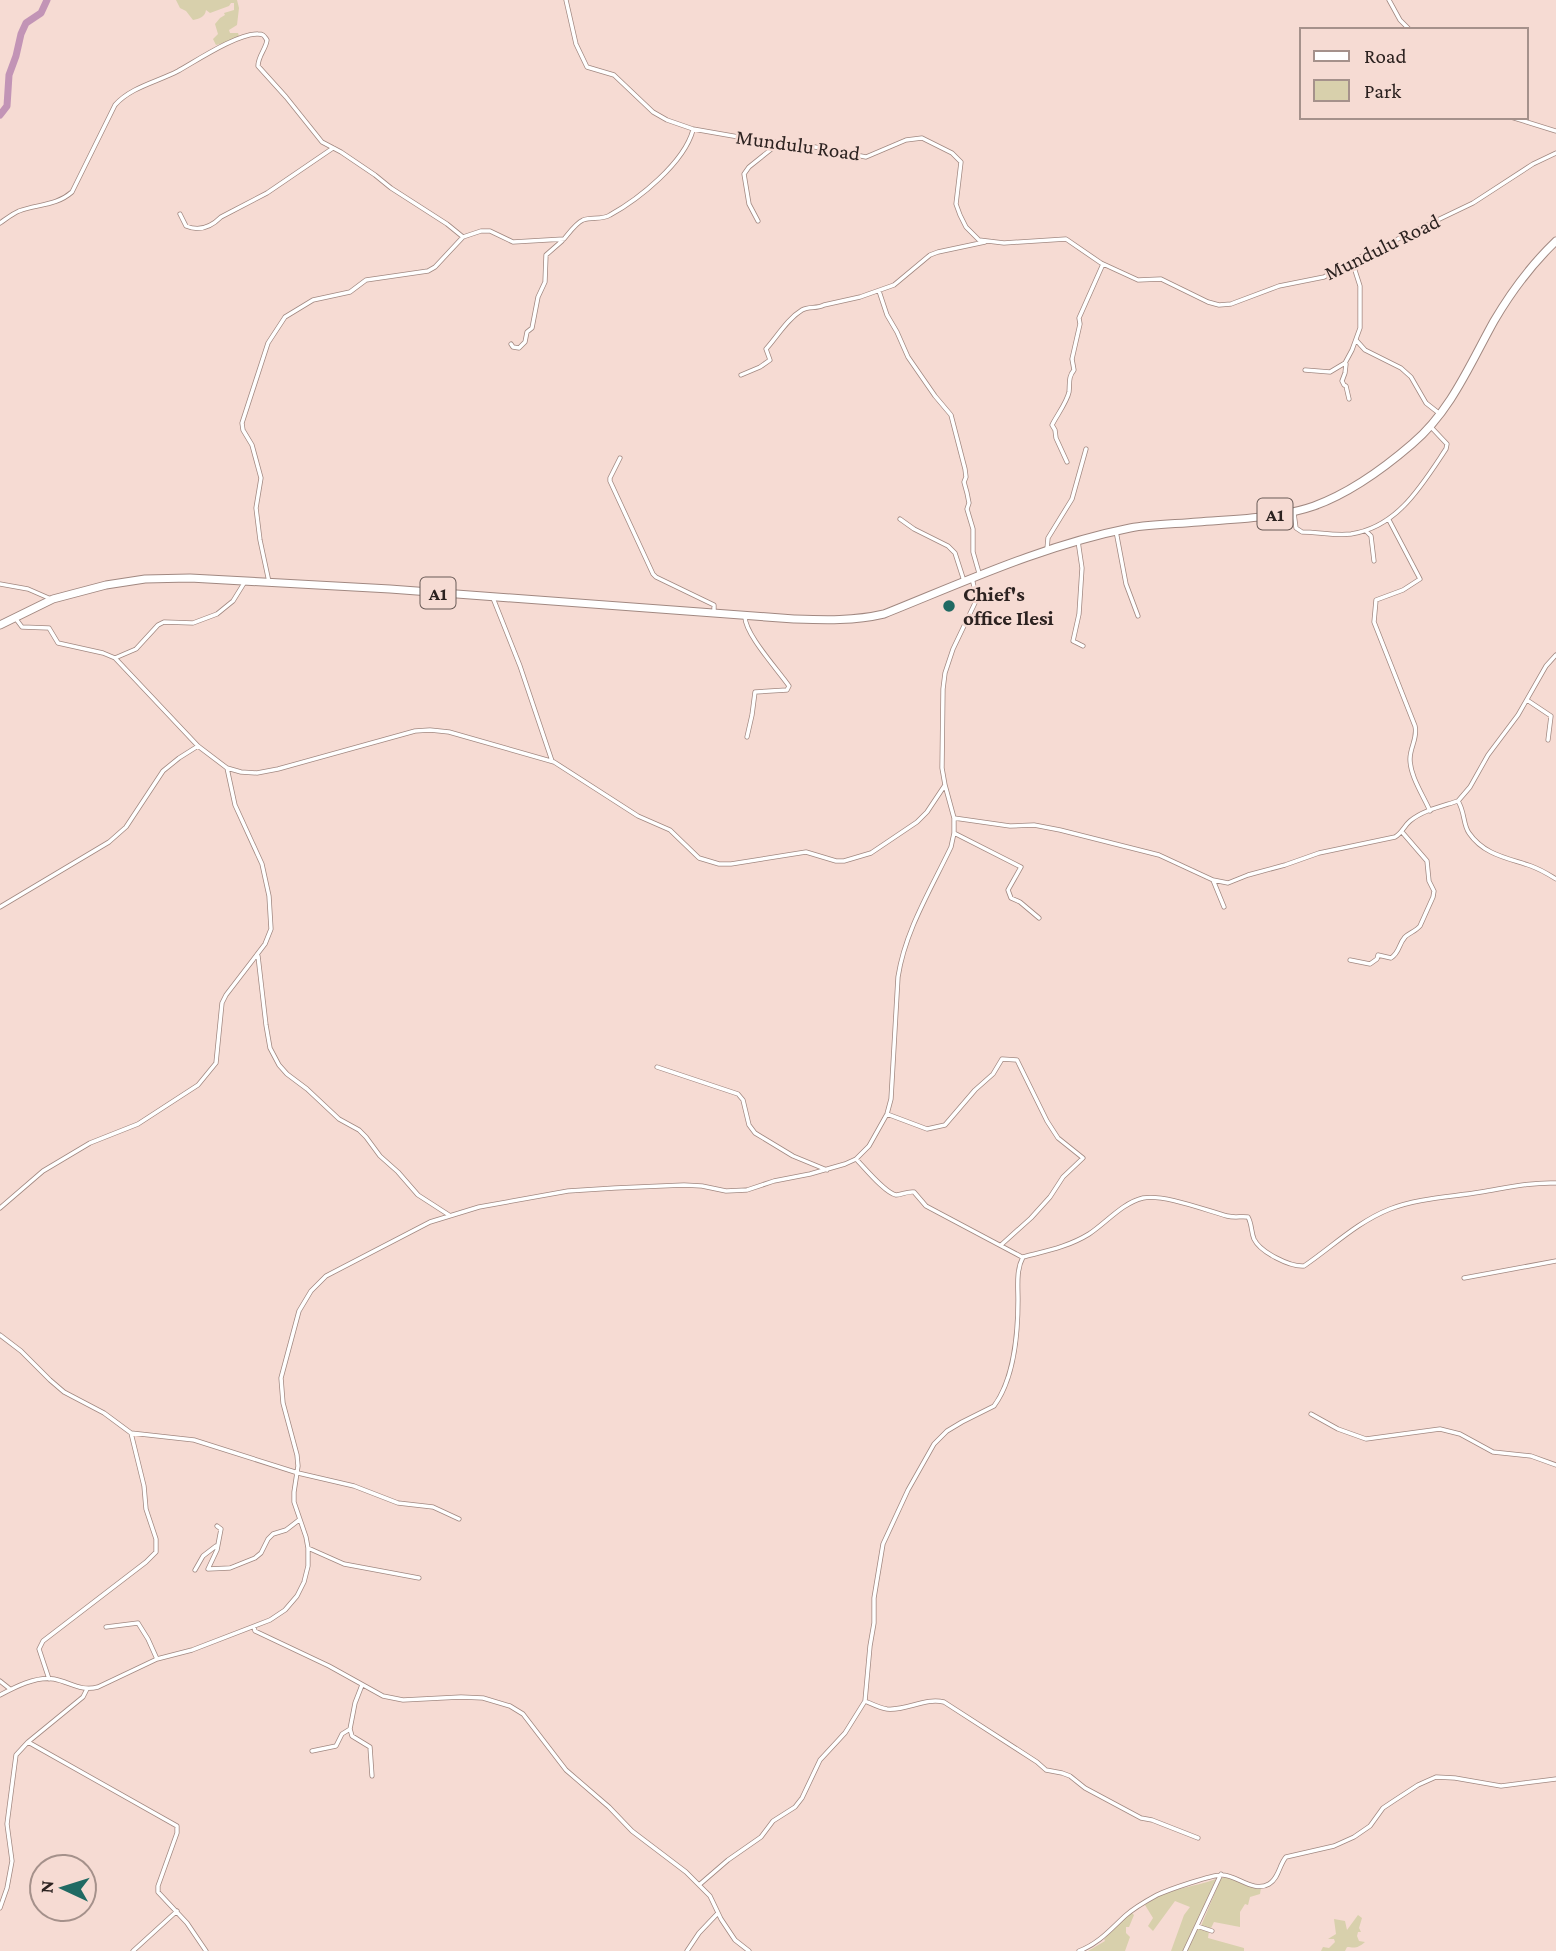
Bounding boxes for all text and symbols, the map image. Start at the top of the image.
legend [1300,28,1528,119]
text: Road [1364,44,1407,68]
text: Park [1364,79,1401,103]
street label: Mundulu Road [734,124,862,166]
street label: Mundulu Road [1320,209,1444,285]
road number: A1 [1258,499,1292,530]
road number: A1 [420,578,456,608]
place label: Chief's office Ilesi [963,582,1054,630]
marker: Chief's office Ilesi [941,598,957,614]
north arrow [28,1853,98,1923]
text: N [36,1880,57,1894]

